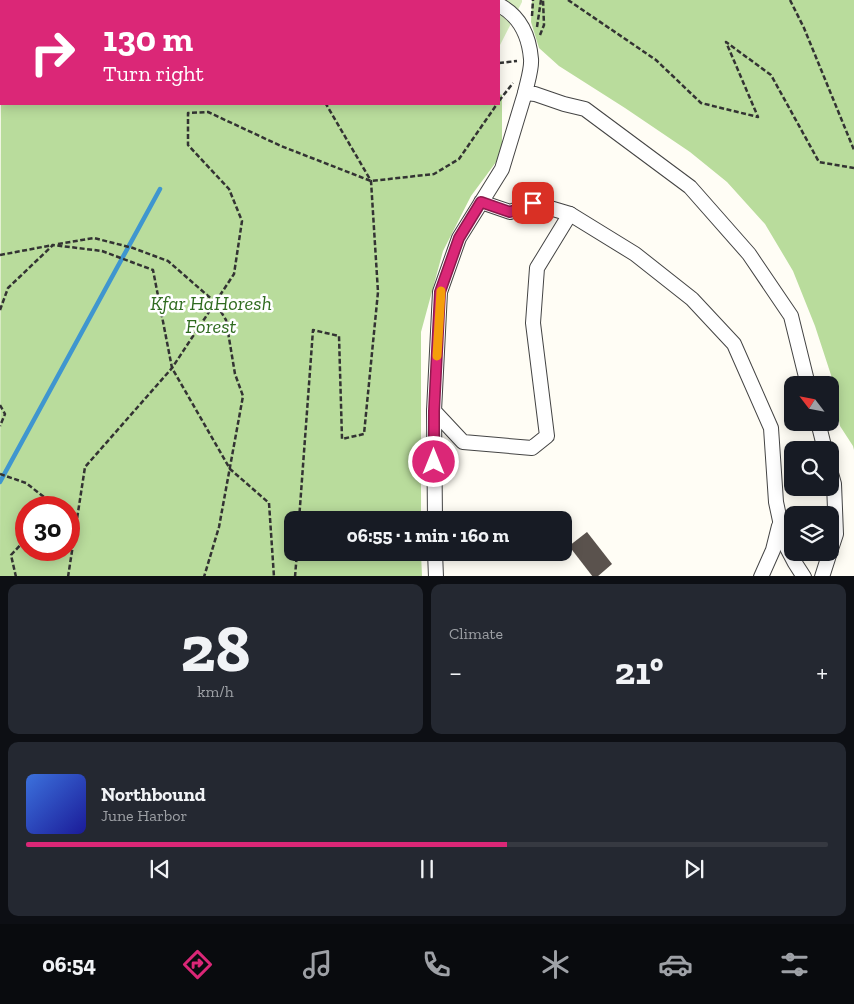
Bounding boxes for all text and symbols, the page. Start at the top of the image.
text: 130 m [103,18,193,60]
icon: right [20,20,85,85]
text: Turn right [103,60,204,87]
pin [512,182,554,224]
icon: arrive [519,189,547,217]
park label: Kfar HaHoresh Forest [150,291,272,338]
north arrow [784,376,839,431]
map controls [784,376,839,561]
position arrow [407,435,459,487]
button: search [784,441,839,496]
speed limit sign: 30 [15,496,80,561]
button: layers [784,506,839,561]
text: 06:55 · 1 min · 160 m [347,524,509,547]
text: 28 [181,610,250,688]
text: Climate [449,624,503,643]
text: 21° [615,648,664,694]
text: − [449,656,462,689]
text: + [816,656,828,689]
text: km/h [197,682,234,701]
text: Northbound [101,783,206,806]
text: June Harbor [101,806,187,825]
icon: previous [146,855,174,883]
icon: pause [413,855,441,883]
icon: next [680,855,708,883]
icon: directions [180,947,215,982]
icon: music [300,947,335,982]
icon: phone [419,947,454,982]
icon: climate [538,947,573,982]
icon: car [658,947,693,982]
icon: filters [777,947,812,982]
text: 06:54 [42,951,96,978]

